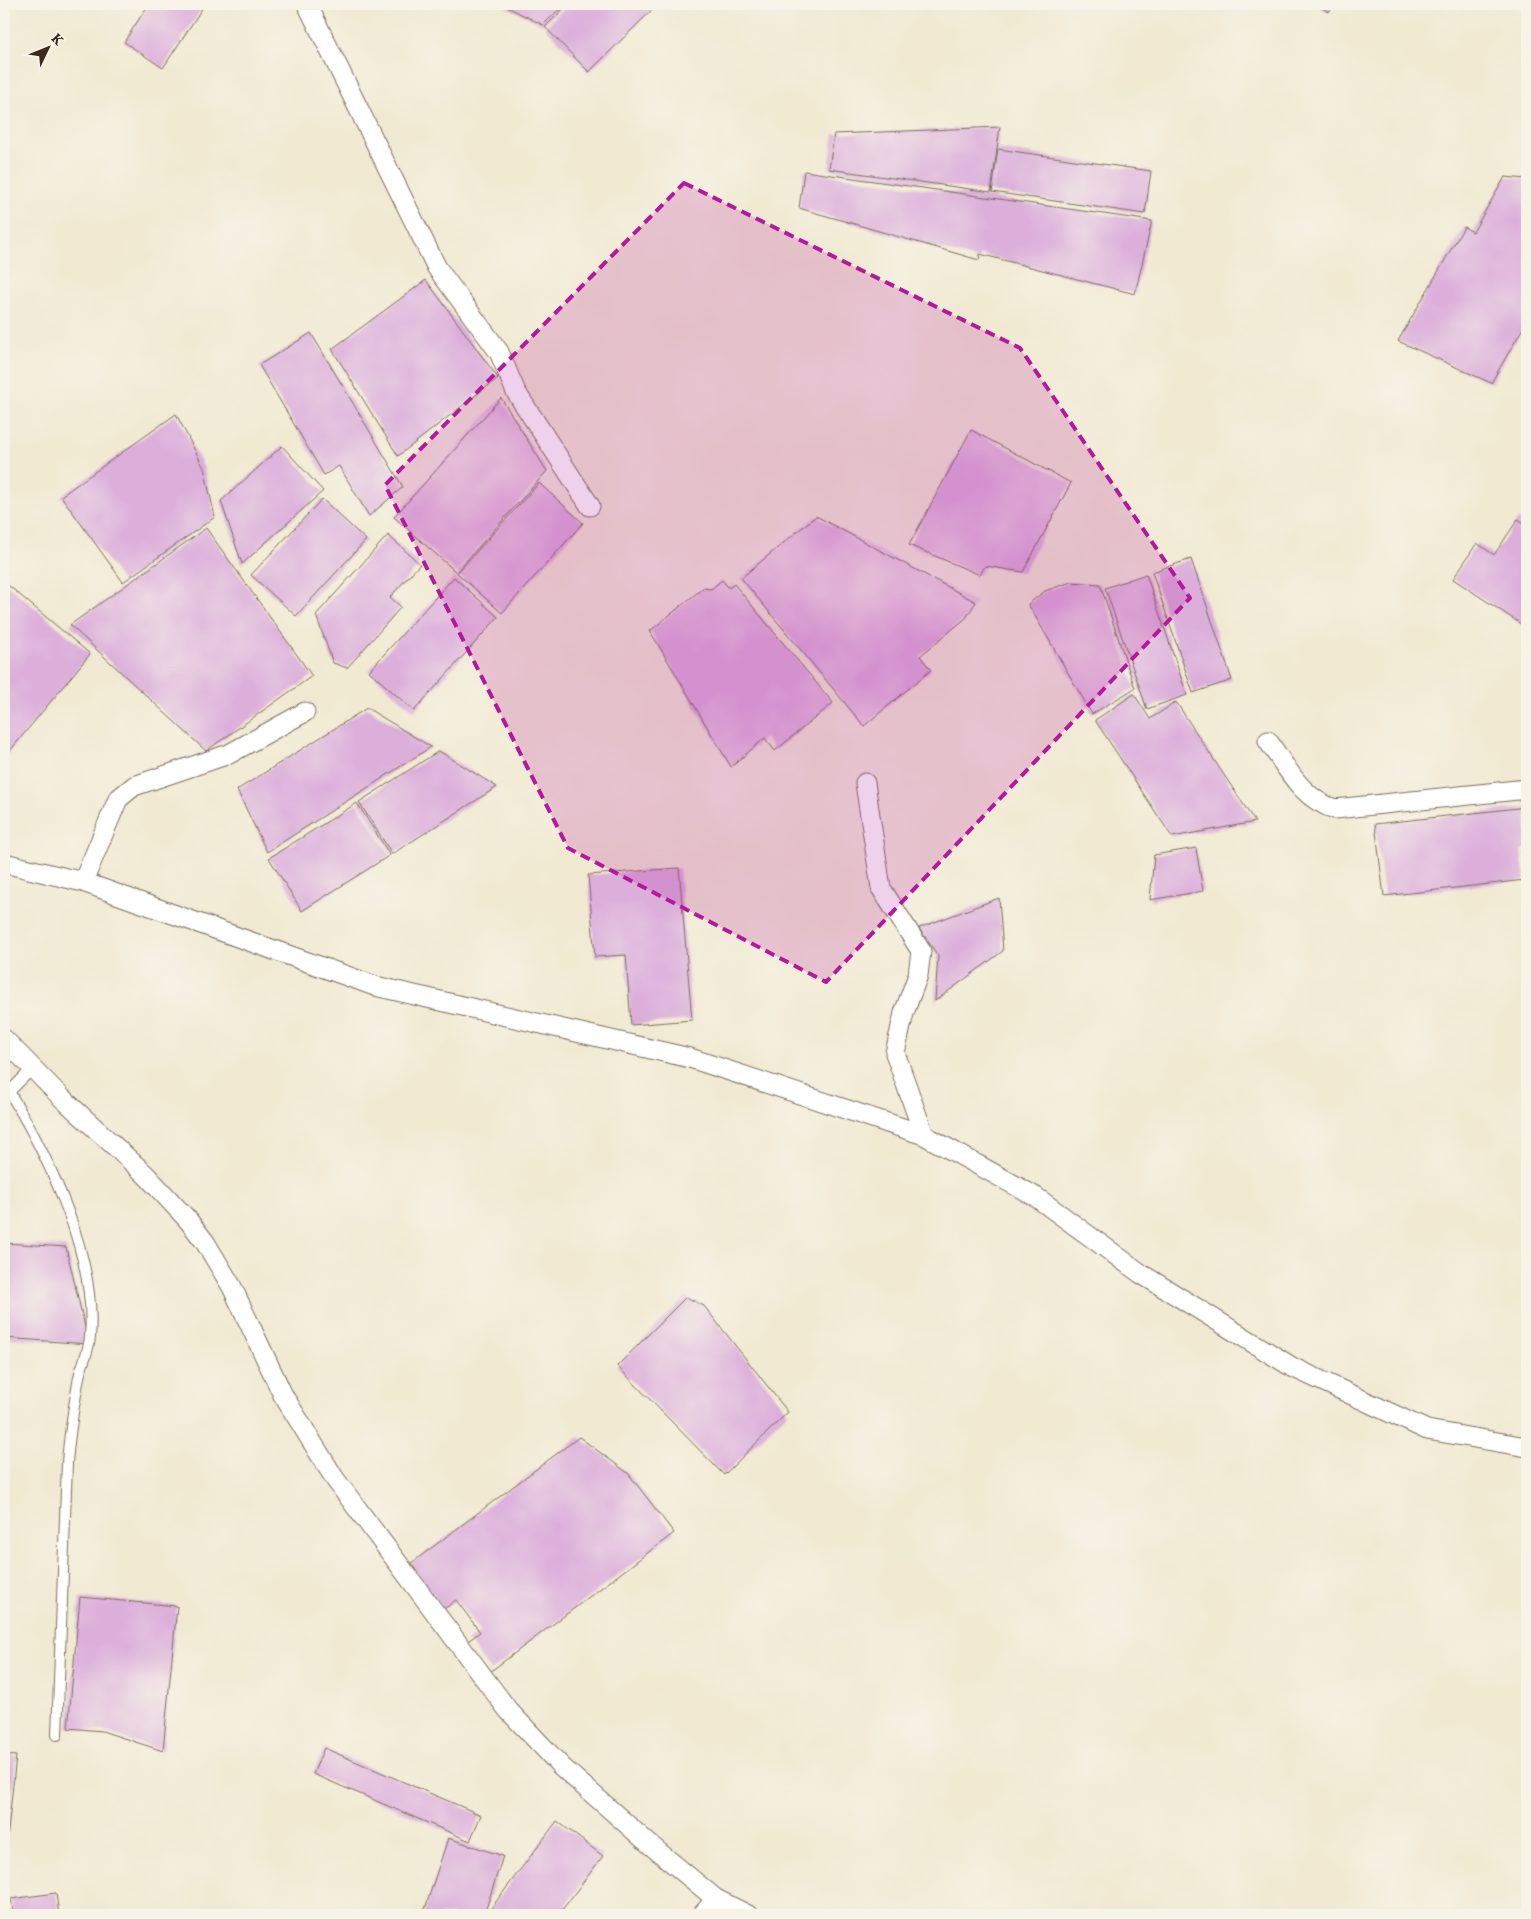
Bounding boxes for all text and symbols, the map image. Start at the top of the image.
north arrow [22,22,72,72]
text: K [46,30,67,50]

